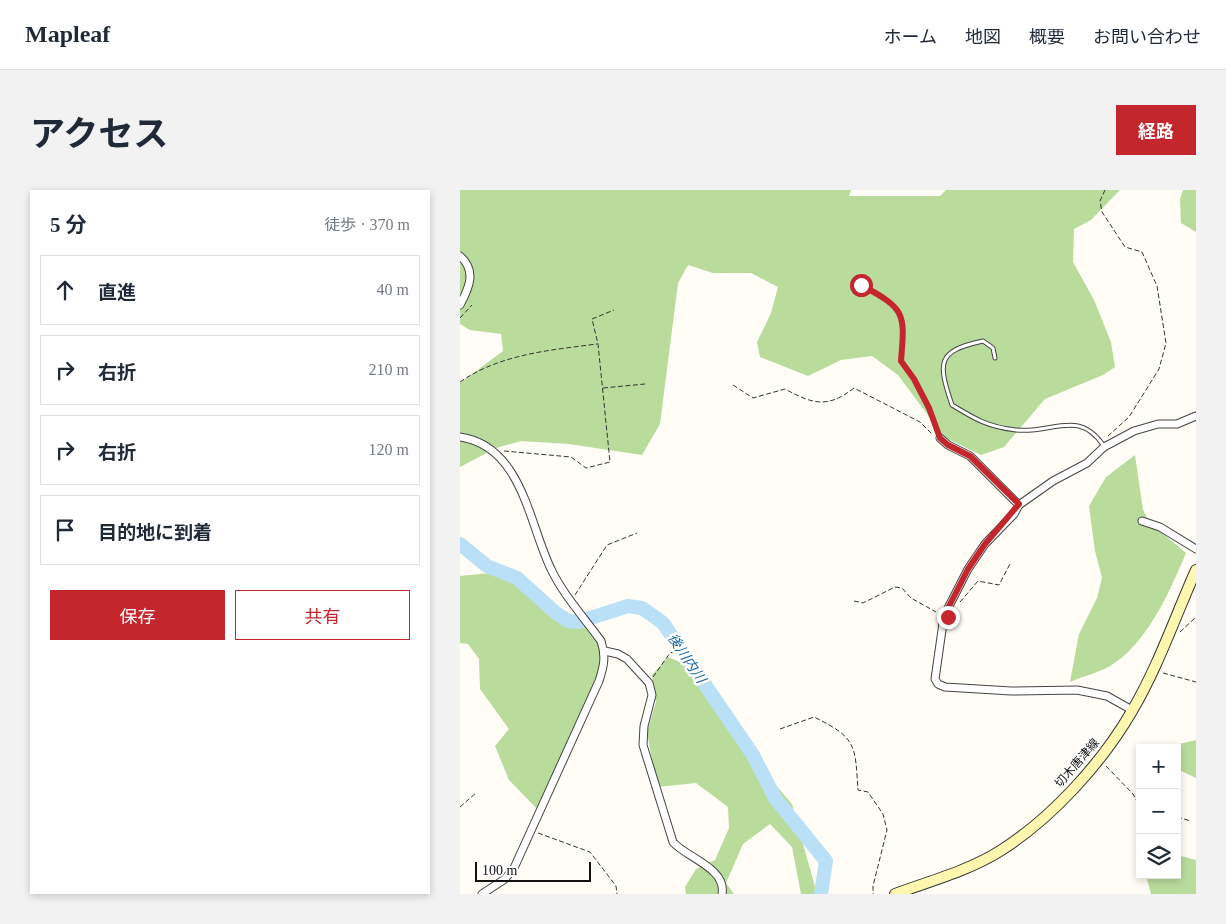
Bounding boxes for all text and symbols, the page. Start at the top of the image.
text: Mapleaf [25,21,110,47]
text: ホーム [884,27,937,47]
text: 地図 [965,27,1001,47]
text: 概要 [1029,27,1065,47]
text: お問い合わせ [1093,27,1201,47]
button: 経路 [1116,105,1196,155]
text: アクセス [30,115,168,154]
text: 5 分 [50,213,87,237]
text: 徒歩 · 370 m [324,216,410,233]
route start [850,274,873,297]
icon: ahead [51,276,79,304]
text: 40 m [377,281,409,298]
text: 直進 [98,282,136,303]
icon: right [51,356,79,384]
text: 210 m [369,361,409,378]
text: 右折 [98,362,136,383]
icon: right [51,436,79,464]
text: 120 m [369,441,409,458]
text: 右折 [98,442,136,463]
icon: arrive [51,516,79,544]
text: 目的地に到着 [98,522,212,543]
button: 保存 [50,590,225,640]
button: 共有 [235,590,410,640]
route end [937,606,960,629]
water label: 後川内川 [665,631,710,687]
street label: 切木唐津線 [1052,736,1102,790]
map controls [1136,744,1181,879]
button: + [1136,744,1181,789]
button: − [1136,789,1181,834]
button: layers [1136,834,1181,879]
scale bar [475,859,591,882]
text: 100 m [482,863,517,878]

